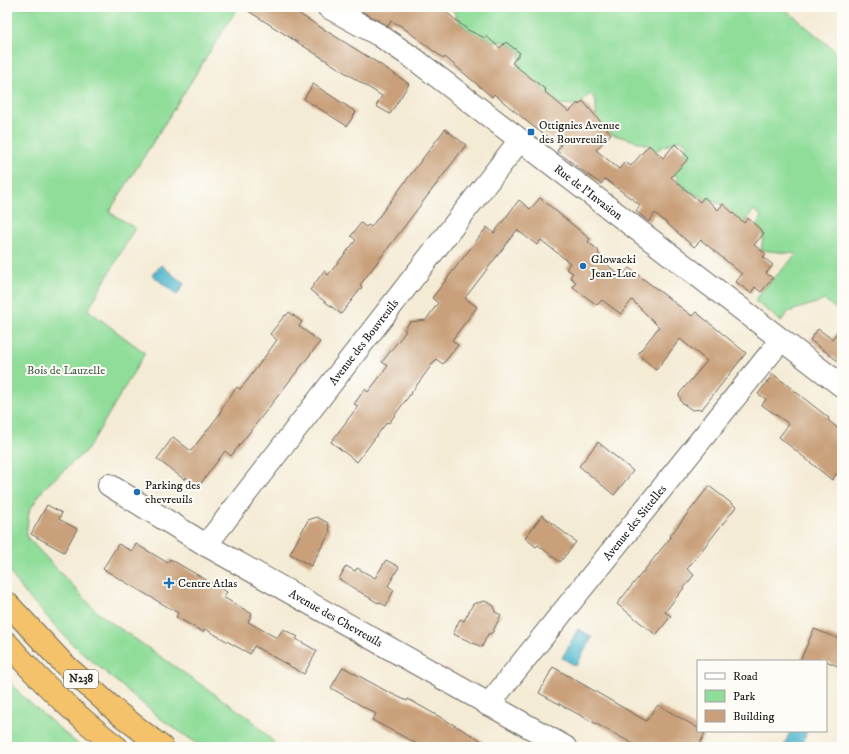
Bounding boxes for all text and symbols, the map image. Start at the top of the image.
place label: Ottignies Avenue des Bouvreuils [539,118,620,147]
marker: Ottignies Avenue des Bouvreuils [526,127,536,137]
street label: Rue de l'Invasion [551,161,626,224]
place label: Glowacki Jean-Luc [590,252,636,281]
marker: Glowacki Jean-Luc [578,261,588,271]
street label: Avenue des Bouvreuils [325,296,402,388]
park label: Bois de Lauzelle [27,363,105,378]
place label: Parking des chevreuils [145,478,200,507]
street label: Avenue des Sittelles [600,482,669,563]
marker: Parking des chevreuils [132,487,142,497]
place label: Centre Atlas [178,576,237,591]
marker: Centre Atlas [163,577,175,589]
street label: Avenue des Chevreuils [286,586,385,650]
legend [697,660,827,732]
text: Road [733,669,758,684]
road number: N238 [64,670,98,688]
text: Park [733,689,755,704]
text: Building [733,709,774,724]

